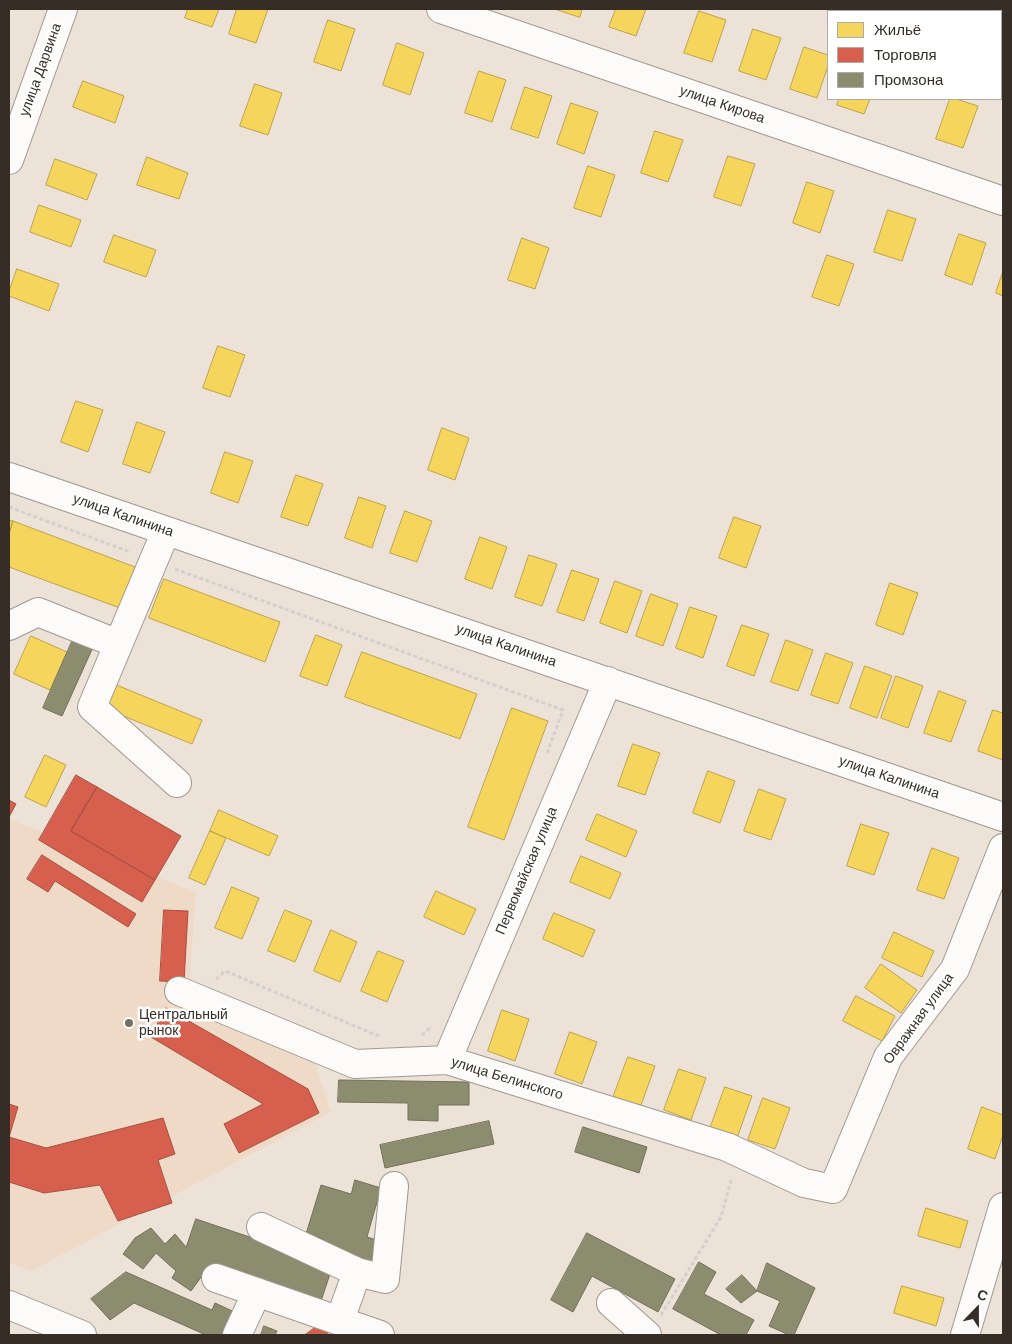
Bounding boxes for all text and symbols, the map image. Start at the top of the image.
legend [827,10,1002,100]
text: Жильё [874,20,921,40]
street label: улица Дарвина [16,21,66,119]
text: Торговля [874,45,937,65]
text: Промзона [874,70,943,90]
street label: улица Кирова [677,83,767,127]
street label: улица Калинина [71,491,175,541]
street label: улица Калинина [454,621,558,671]
street label: улица Калинина [837,753,941,803]
street label: Первомайская улица [493,805,561,937]
street label: Овражная улица [880,970,958,1068]
place label: Центральный рынок [139,1007,228,1040]
marker: Центральный рынок [123,1017,135,1029]
street label: улица Белинского [449,1054,565,1104]
north arrow [952,1284,1002,1334]
text: С [975,1285,991,1305]

